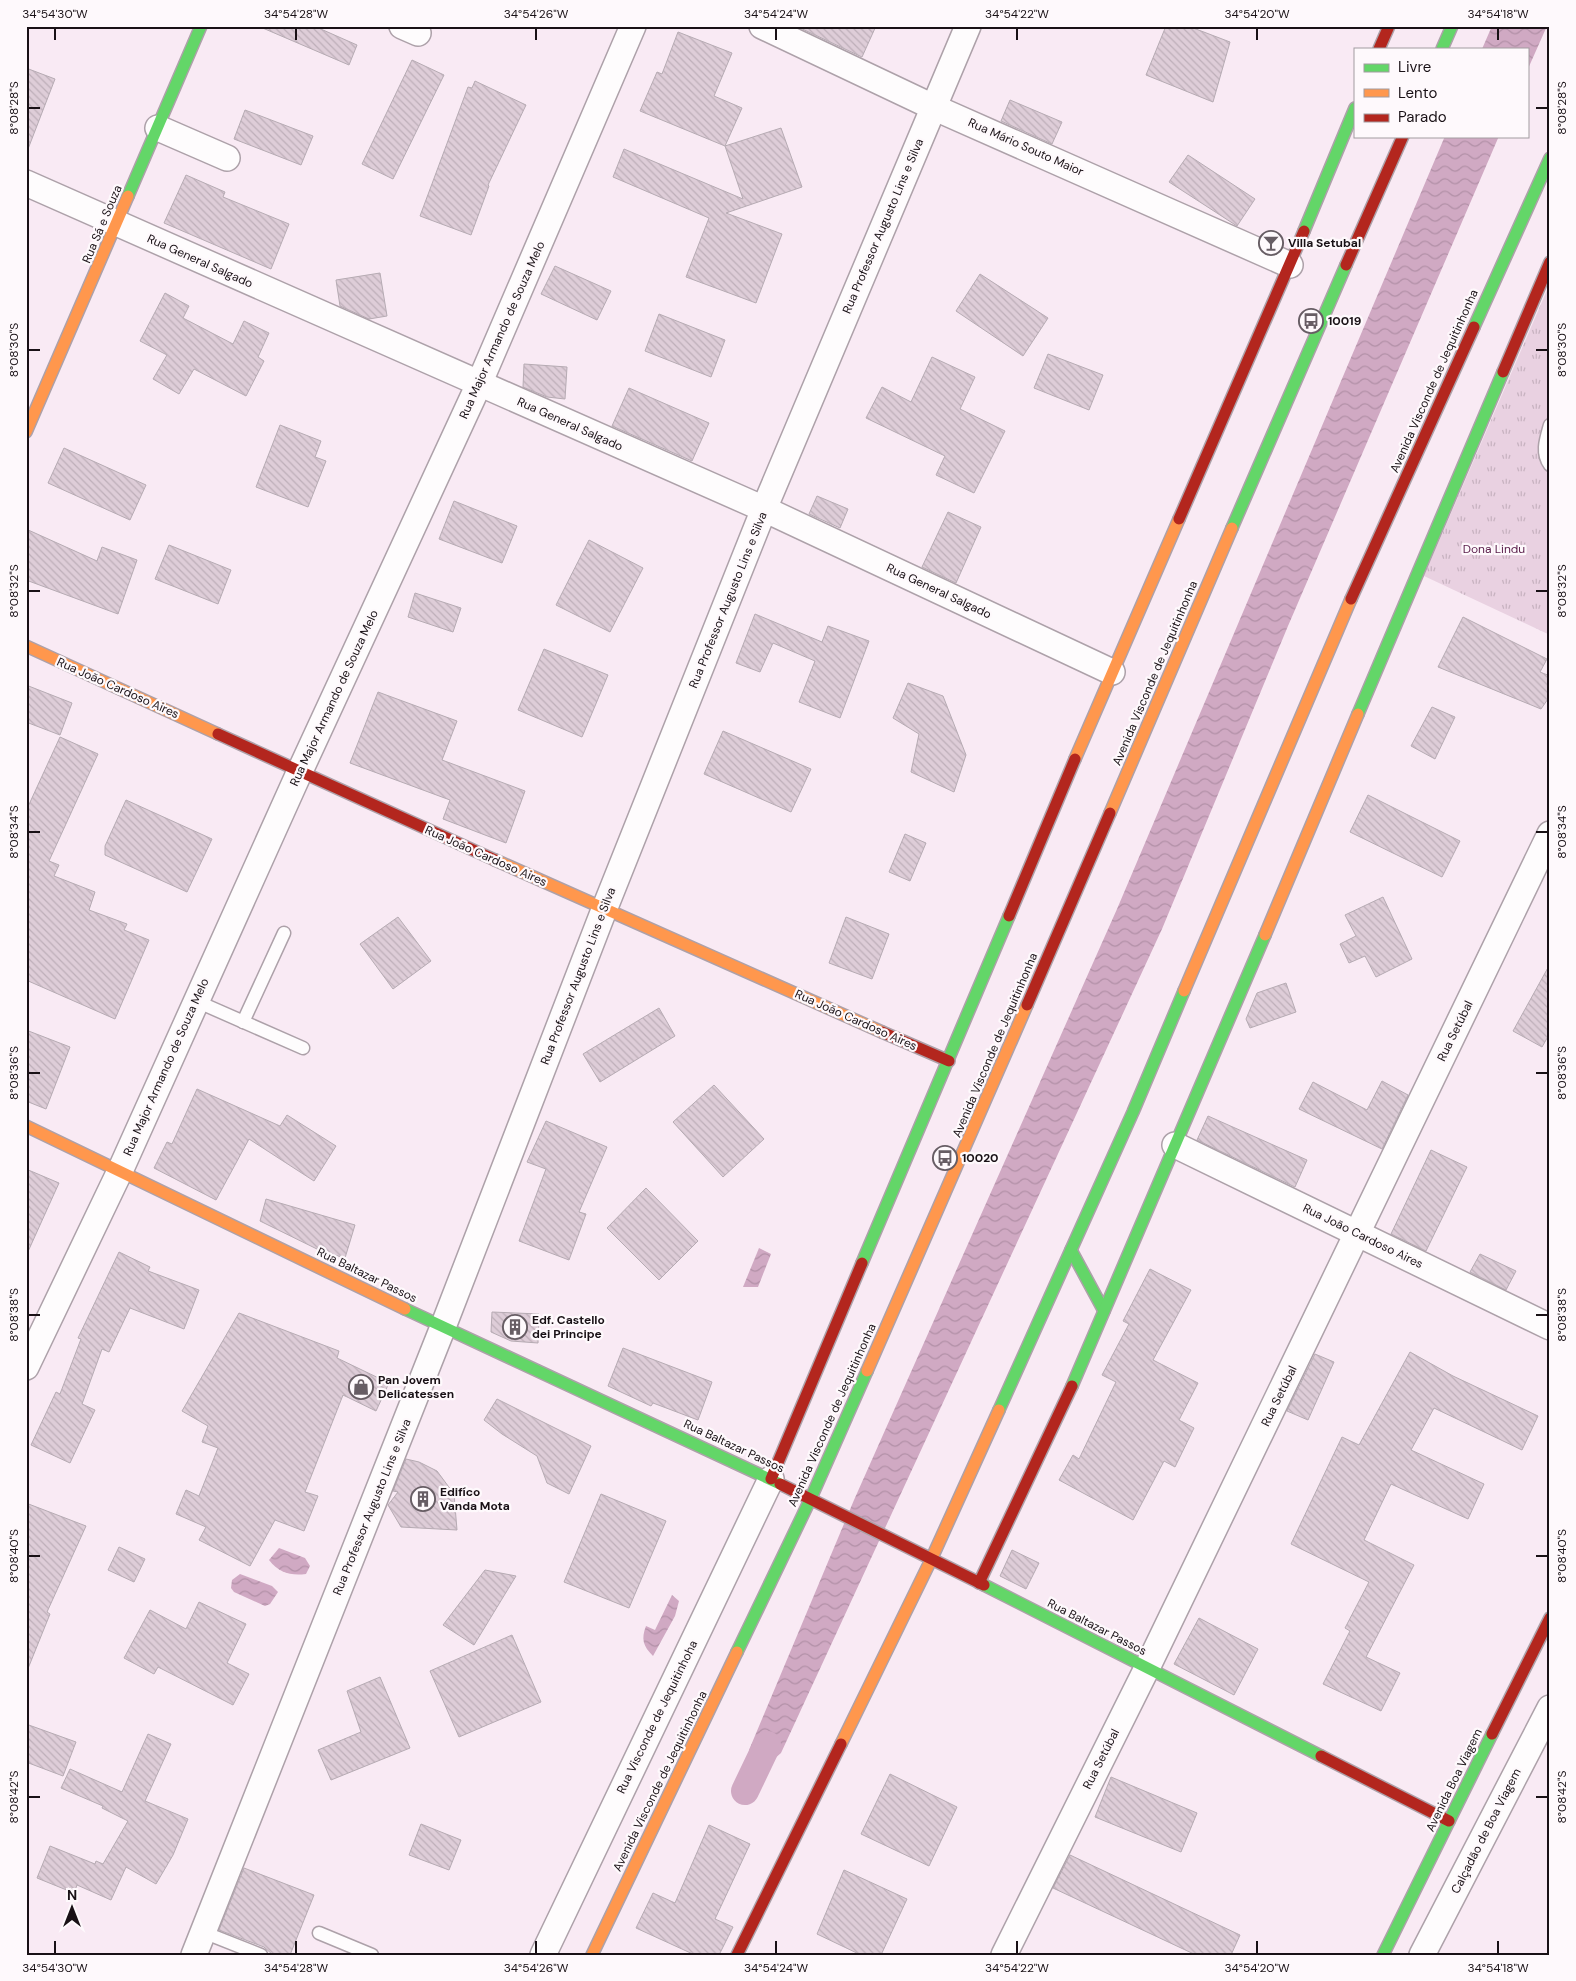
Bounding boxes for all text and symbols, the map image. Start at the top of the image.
text: 34°54'30"W [22,6,88,22]
text: 34°54'28"W [264,6,328,22]
text: 34°54'26"W [504,6,569,22]
text: 34°54'24"W [744,6,808,22]
text: 34°54'22"W [985,6,1049,22]
text: 34°54'20"W [1224,6,1290,22]
text: 34°54'18"W [1467,6,1529,22]
legend [1354,48,1528,138]
text: Livre [1398,57,1431,77]
text: 8°08'28"S [6,81,22,135]
text: 8°08'28"S [1554,81,1570,135]
text: Lento [1398,83,1437,103]
text: Parado [1398,107,1447,127]
street label: Rua Mário Souto Maior [966,114,1087,180]
street label: Rua Professor Augusto Lins e Silva [839,136,927,316]
street label: Rua Sá e Souza [78,182,126,266]
street label: Rua General Salgado [145,230,255,292]
bar icon: Villa Setubal [1258,230,1284,256]
place label: Villa Setubal [1288,235,1361,251]
street label: Rua Major Armando de Souza Melo [455,239,549,421]
street label: Avenida Visconde de Jequitinhonha [1386,287,1482,475]
bus stop icon: 10019 [1298,308,1324,334]
place label: 10019 [1328,313,1362,329]
text: 8°08'30"S [6,323,22,377]
text: 8°08'30"S [1554,323,1570,377]
street label: Rua General Salgado [515,393,625,455]
street label: Rua Professor Augusto Lins e Silva [685,510,771,690]
park label: Dona Lindu [1463,541,1525,557]
street label: Rua General Salgado [884,560,994,622]
text: 8°08'32"S [6,564,22,618]
text: 8°08'32"S [1554,564,1570,618]
street label: Avenida Visconde de Jequitinhonha [1109,578,1201,768]
street label: Rua Major Armando de Souza Melo [286,607,382,789]
street label: Rua João Cardoso Aires [54,654,182,722]
text: 8°08'34"S [6,805,22,859]
text: 8°08'34"S [1554,805,1570,859]
street label: Rua João Cardoso Aires [422,822,550,890]
street label: Rua Professor Augusto Lins e Silva [537,885,619,1067]
street label: Avenida Visconde de Jequitinhonha [949,950,1041,1140]
street label: Rua Major Armando de Souza Melo [119,976,213,1158]
street label: Rua João Cardoso Aires [792,986,920,1054]
street label: Rua Setúbal [1433,998,1477,1064]
text: 8°08'36"S [6,1046,22,1100]
text: 8°08'36"S [1554,1046,1570,1100]
bus stop icon: 10020 [932,1145,958,1171]
place label: 10020 [962,1150,999,1166]
street label: Rua João Cardoso Aires [1300,1200,1426,1272]
street label: Rua Baltazar Passos [314,1244,420,1306]
text: 8°08'38"S [6,1288,22,1342]
text: 8°08'38"S [1554,1288,1570,1342]
place label: Edf. Castello dei Principe [532,1312,605,1342]
building icon: Edf. Castello dei Principe [502,1314,528,1340]
street label: Avenida Visconde de Jequitinhonha [784,1321,880,1509]
street label: Rua Setúbal [1257,1363,1301,1429]
place label: Pan Jovem Delicatessen [378,1372,454,1402]
shop icon: Pan Jovem Delicatessen [348,1374,374,1400]
street label: Rua Baltazar Passos [681,1416,787,1476]
street label: Rua Professor Augusto Lins e Silva [329,1417,415,1597]
place label: Edifíco Vanda Mota [440,1484,510,1514]
building icon: Edifíco Vanda Mota [410,1486,436,1512]
text: 8°08'40"S [6,1529,22,1583]
text: 8°08'40"S [1554,1529,1570,1583]
street label: Rua Baltazar Passos [1045,1595,1149,1659]
street label: Rua Visconde de Jequitinhoha [613,1638,701,1796]
street label: Avenida Visconde de Jequitinhonha [609,1688,711,1874]
street label: Rua Setúbal [1079,1726,1123,1792]
street label: Avenida Boa Viagem [1422,1726,1486,1834]
street label: Calçadão de Boa Viagem [1447,1766,1525,1896]
text: 8°08'42"S [6,1771,22,1823]
text: 8°08'42"S [1554,1771,1570,1823]
north arrow [48,1884,98,1934]
text: N [67,1886,77,1904]
text: 34°54'30"W [22,1960,88,1976]
text: 34°54'28"W [264,1960,328,1976]
text: 34°54'26"W [504,1960,569,1976]
text: 34°54'24"W [744,1960,808,1976]
text: 34°54'22"W [985,1960,1049,1976]
text: 34°54'20"W [1224,1960,1290,1976]
text: 34°54'18"W [1467,1960,1529,1976]

